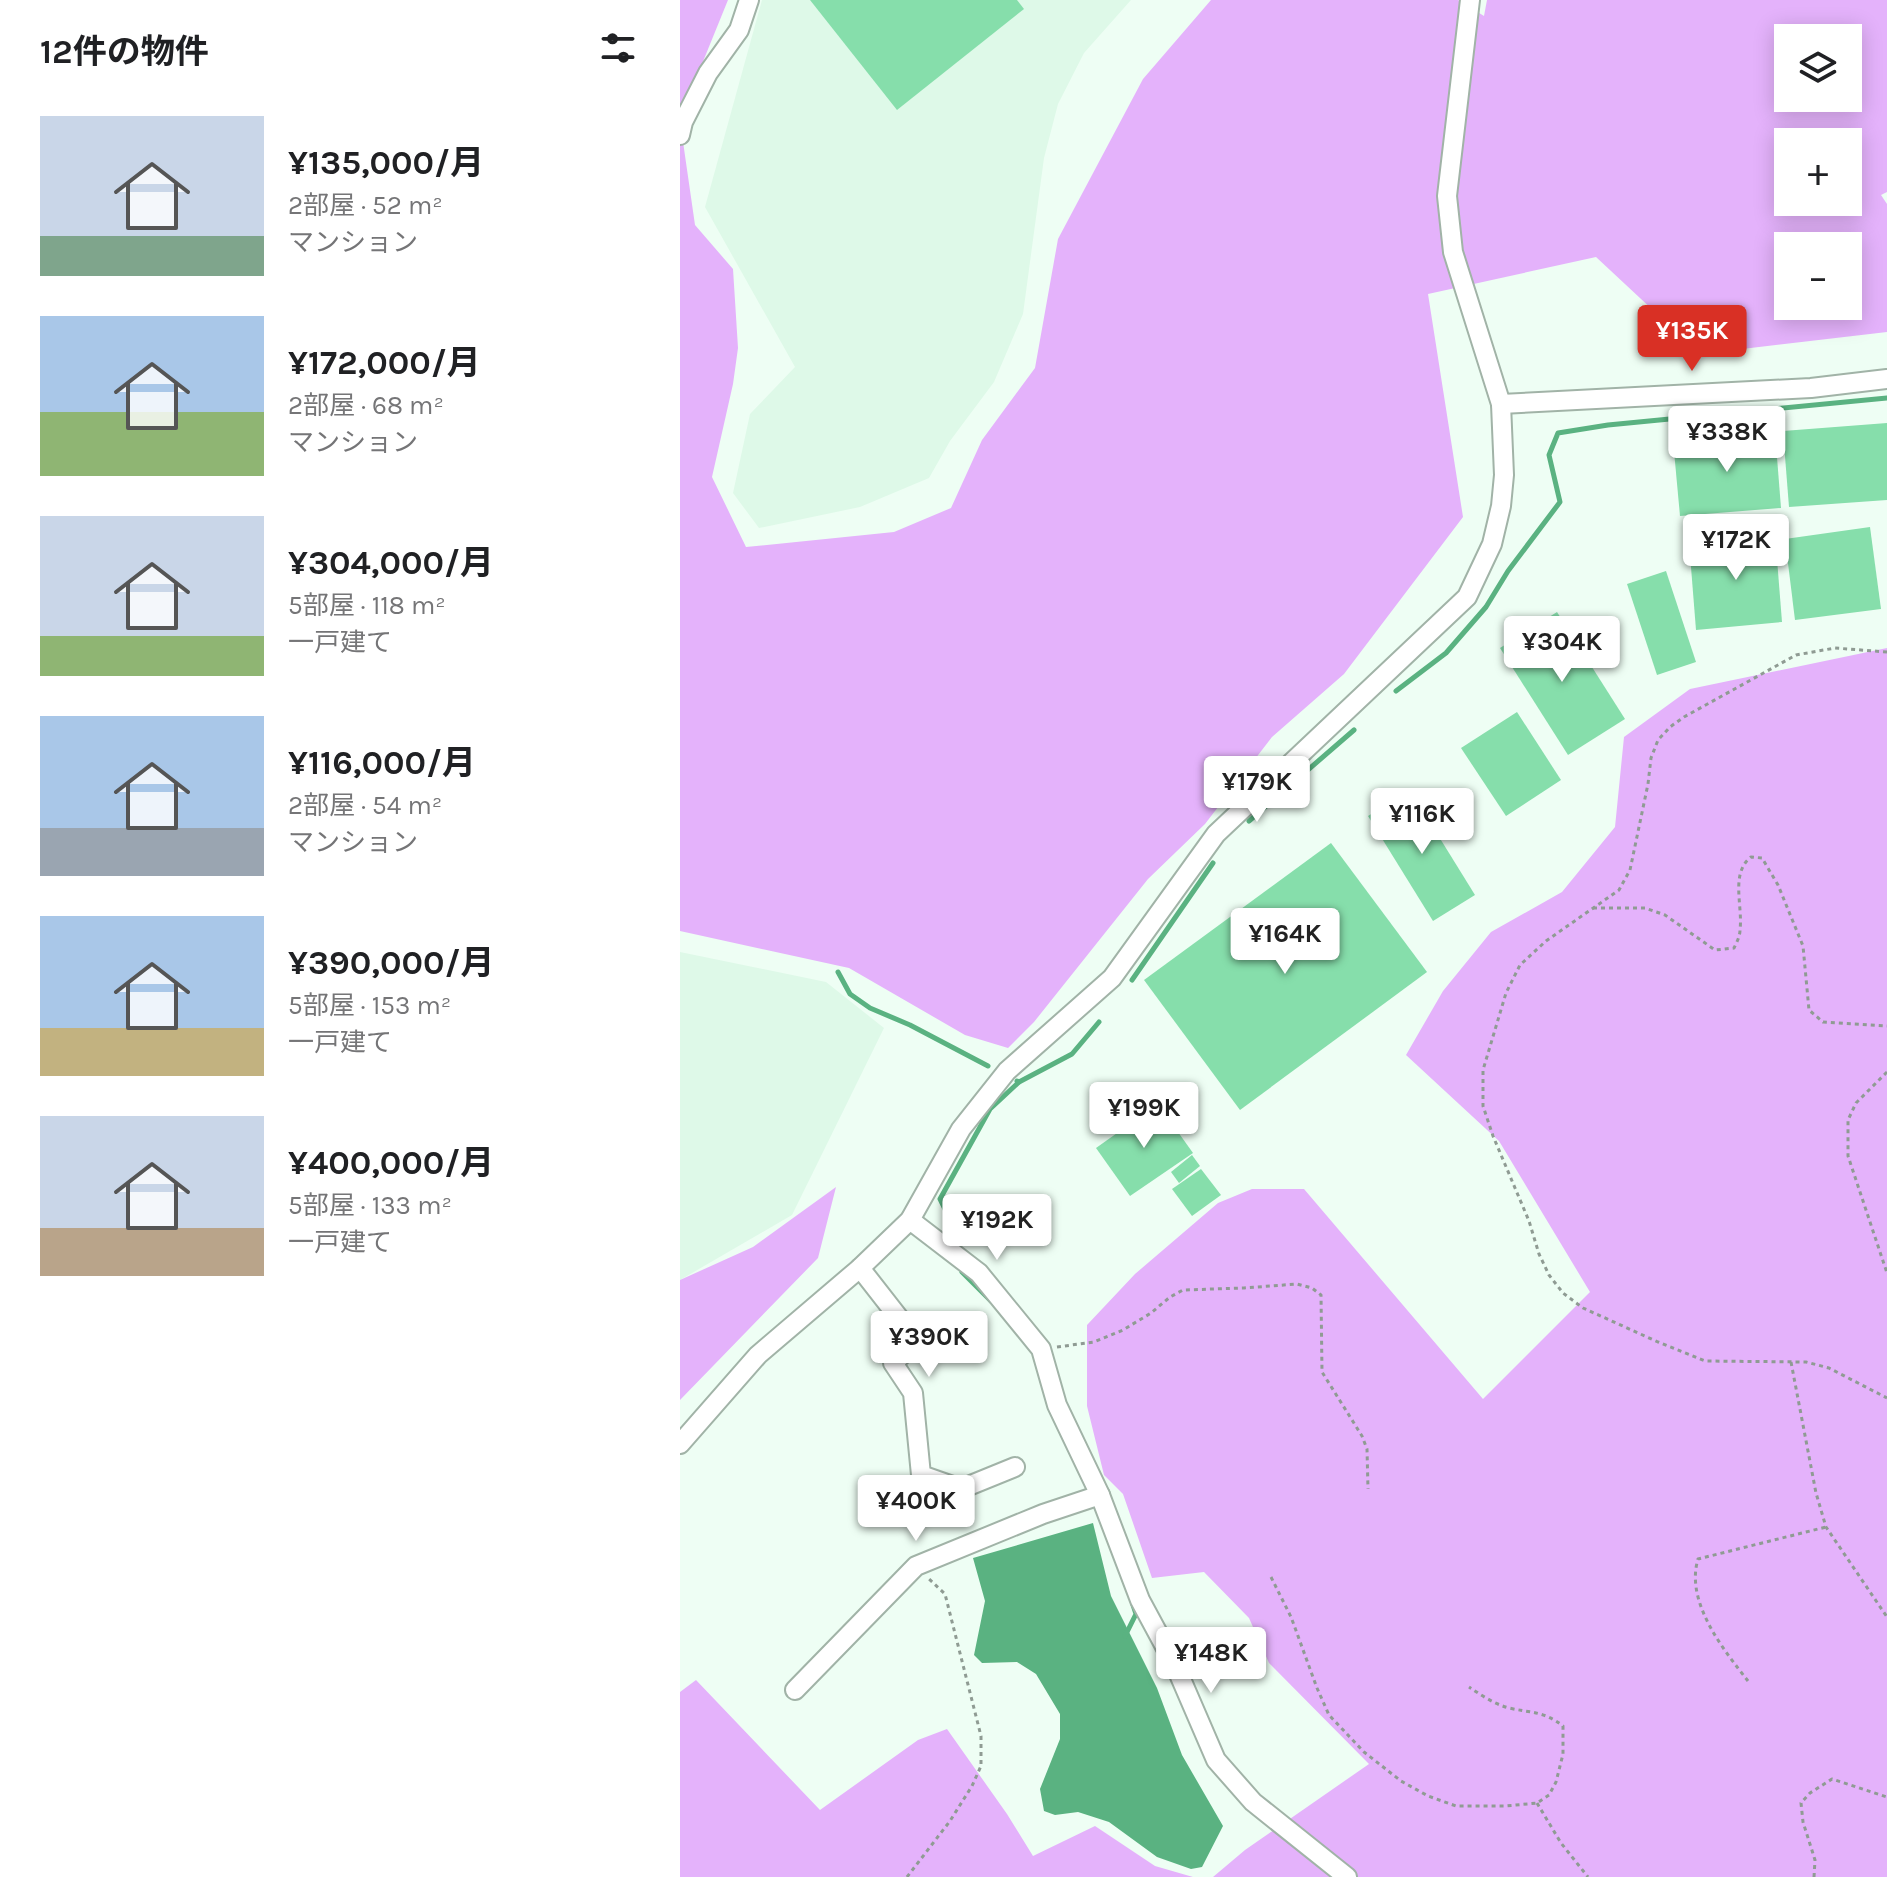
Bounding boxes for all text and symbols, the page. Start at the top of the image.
map controls [1774,24,1862,320]
button: layers [1774,24,1862,112]
icon: filters [596,26,640,70]
text: 12件の物件 [40,32,209,72]
button: + [1774,128,1862,216]
text: ¥135,000/月 [288,143,484,183]
icon: home [104,148,200,244]
text: 2部屋 · 52 m² [288,190,443,221]
text: マンション [288,227,418,258]
button: − [1774,232,1862,320]
pin: ¥135K [1636,305,1748,373]
text: ¥135K [1656,315,1728,346]
text: ¥172,000/月 [288,343,481,383]
icon: home [104,348,200,444]
text: 2部屋 · 68 m² [288,390,444,421]
pin: ¥338K [1671,406,1783,474]
text: ¥338K [1686,416,1768,447]
text: マンション [288,427,418,458]
pin: ¥172K [1680,514,1792,582]
text: ¥172K [1701,524,1771,555]
text: ¥304,000/月 [288,543,494,583]
icon: home [104,548,200,644]
text: 5部屋 · 118 m² [288,590,446,621]
pin: ¥304K [1506,616,1618,684]
text: ¥304K [1522,626,1602,657]
text: 一戸建て [288,627,392,658]
text: ¥116,000/月 [288,743,476,783]
icon: home [104,748,200,844]
pin: ¥179K [1201,756,1313,824]
text: ¥179K [1222,766,1292,797]
pin: ¥116K [1366,788,1478,856]
text: 2部屋 · 54 m² [288,790,442,821]
text: ¥116K [1389,798,1455,829]
text: マンション [288,827,418,858]
pin: ¥164K [1229,908,1341,976]
text: ¥164K [1249,918,1321,949]
text: ¥390,000/月 [288,943,494,983]
icon: home [104,948,200,1044]
text: 5部屋 · 153 m² [288,990,451,1021]
text: 一戸建て [288,1027,392,1058]
pin: ¥199K [1088,1082,1200,1150]
text: ¥199K [1107,1092,1181,1123]
text: ¥400,000/月 [288,1143,494,1183]
icon: home [104,1148,200,1244]
text: 5部屋 · 133 m² [288,1190,452,1221]
pin: ¥192K [941,1194,1053,1262]
text: ¥192K [960,1204,1034,1235]
text: 一戸建て [288,1227,392,1258]
pin: ¥390K [873,1311,985,1379]
text: ¥390K [889,1321,969,1352]
pin: ¥400K [860,1475,972,1543]
text: ¥400K [876,1485,956,1516]
pin: ¥148K [1155,1627,1267,1695]
text: ¥148K [1174,1637,1248,1668]

